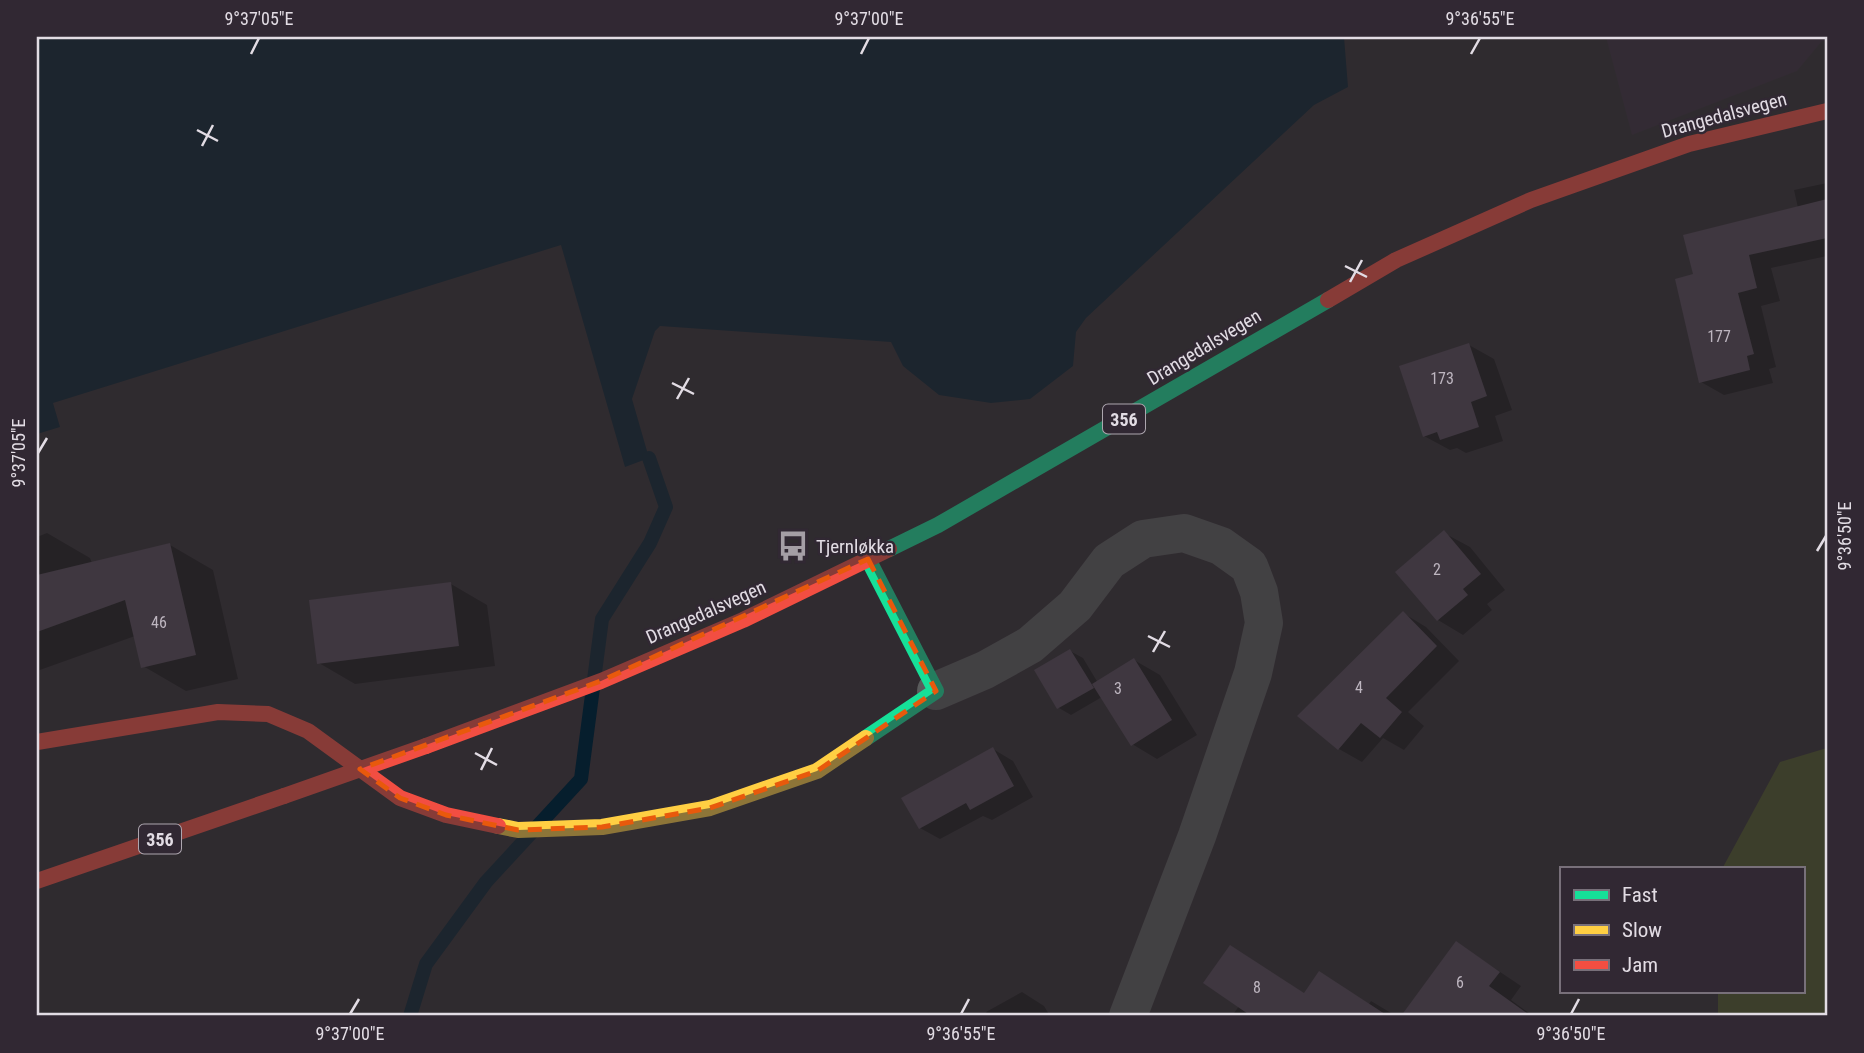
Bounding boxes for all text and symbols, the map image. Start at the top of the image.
text: 9°37'05"E [224,8,294,29]
text: 9°37'00"E [834,8,904,29]
text: 9°36'55"E [1445,8,1515,29]
street label: Drangedalsvegen [1659,87,1789,143]
street label: Drangedalsvegen [1143,304,1265,390]
house number: 177 [1707,327,1731,346]
house number: 173 [1430,369,1454,388]
road number: 356 [1103,404,1145,433]
text: 9°37'05"E [8,418,29,488]
text: 9°36'50"E [1834,501,1855,571]
bus stop icon: Tjernløkka [776,529,810,563]
place label: Tjernløkka [816,535,894,558]
house number: 2 [1433,560,1441,579]
street label: Drangedalsvegen [642,575,770,649]
house number: 46 [151,613,167,632]
house number: 4 [1355,678,1363,697]
house number: 3 [1114,679,1122,698]
road number: 356 [139,824,181,854]
legend [1560,867,1804,993]
text: Fast [1622,883,1658,907]
text: Slow [1622,918,1662,942]
text: Jam [1622,953,1658,977]
house number: 6 [1456,973,1464,992]
house number: 8 [1253,978,1261,997]
text: 9°37'00"E [315,1023,385,1044]
text: 9°36'55"E [926,1023,996,1044]
text: 9°36'50"E [1536,1023,1606,1044]

